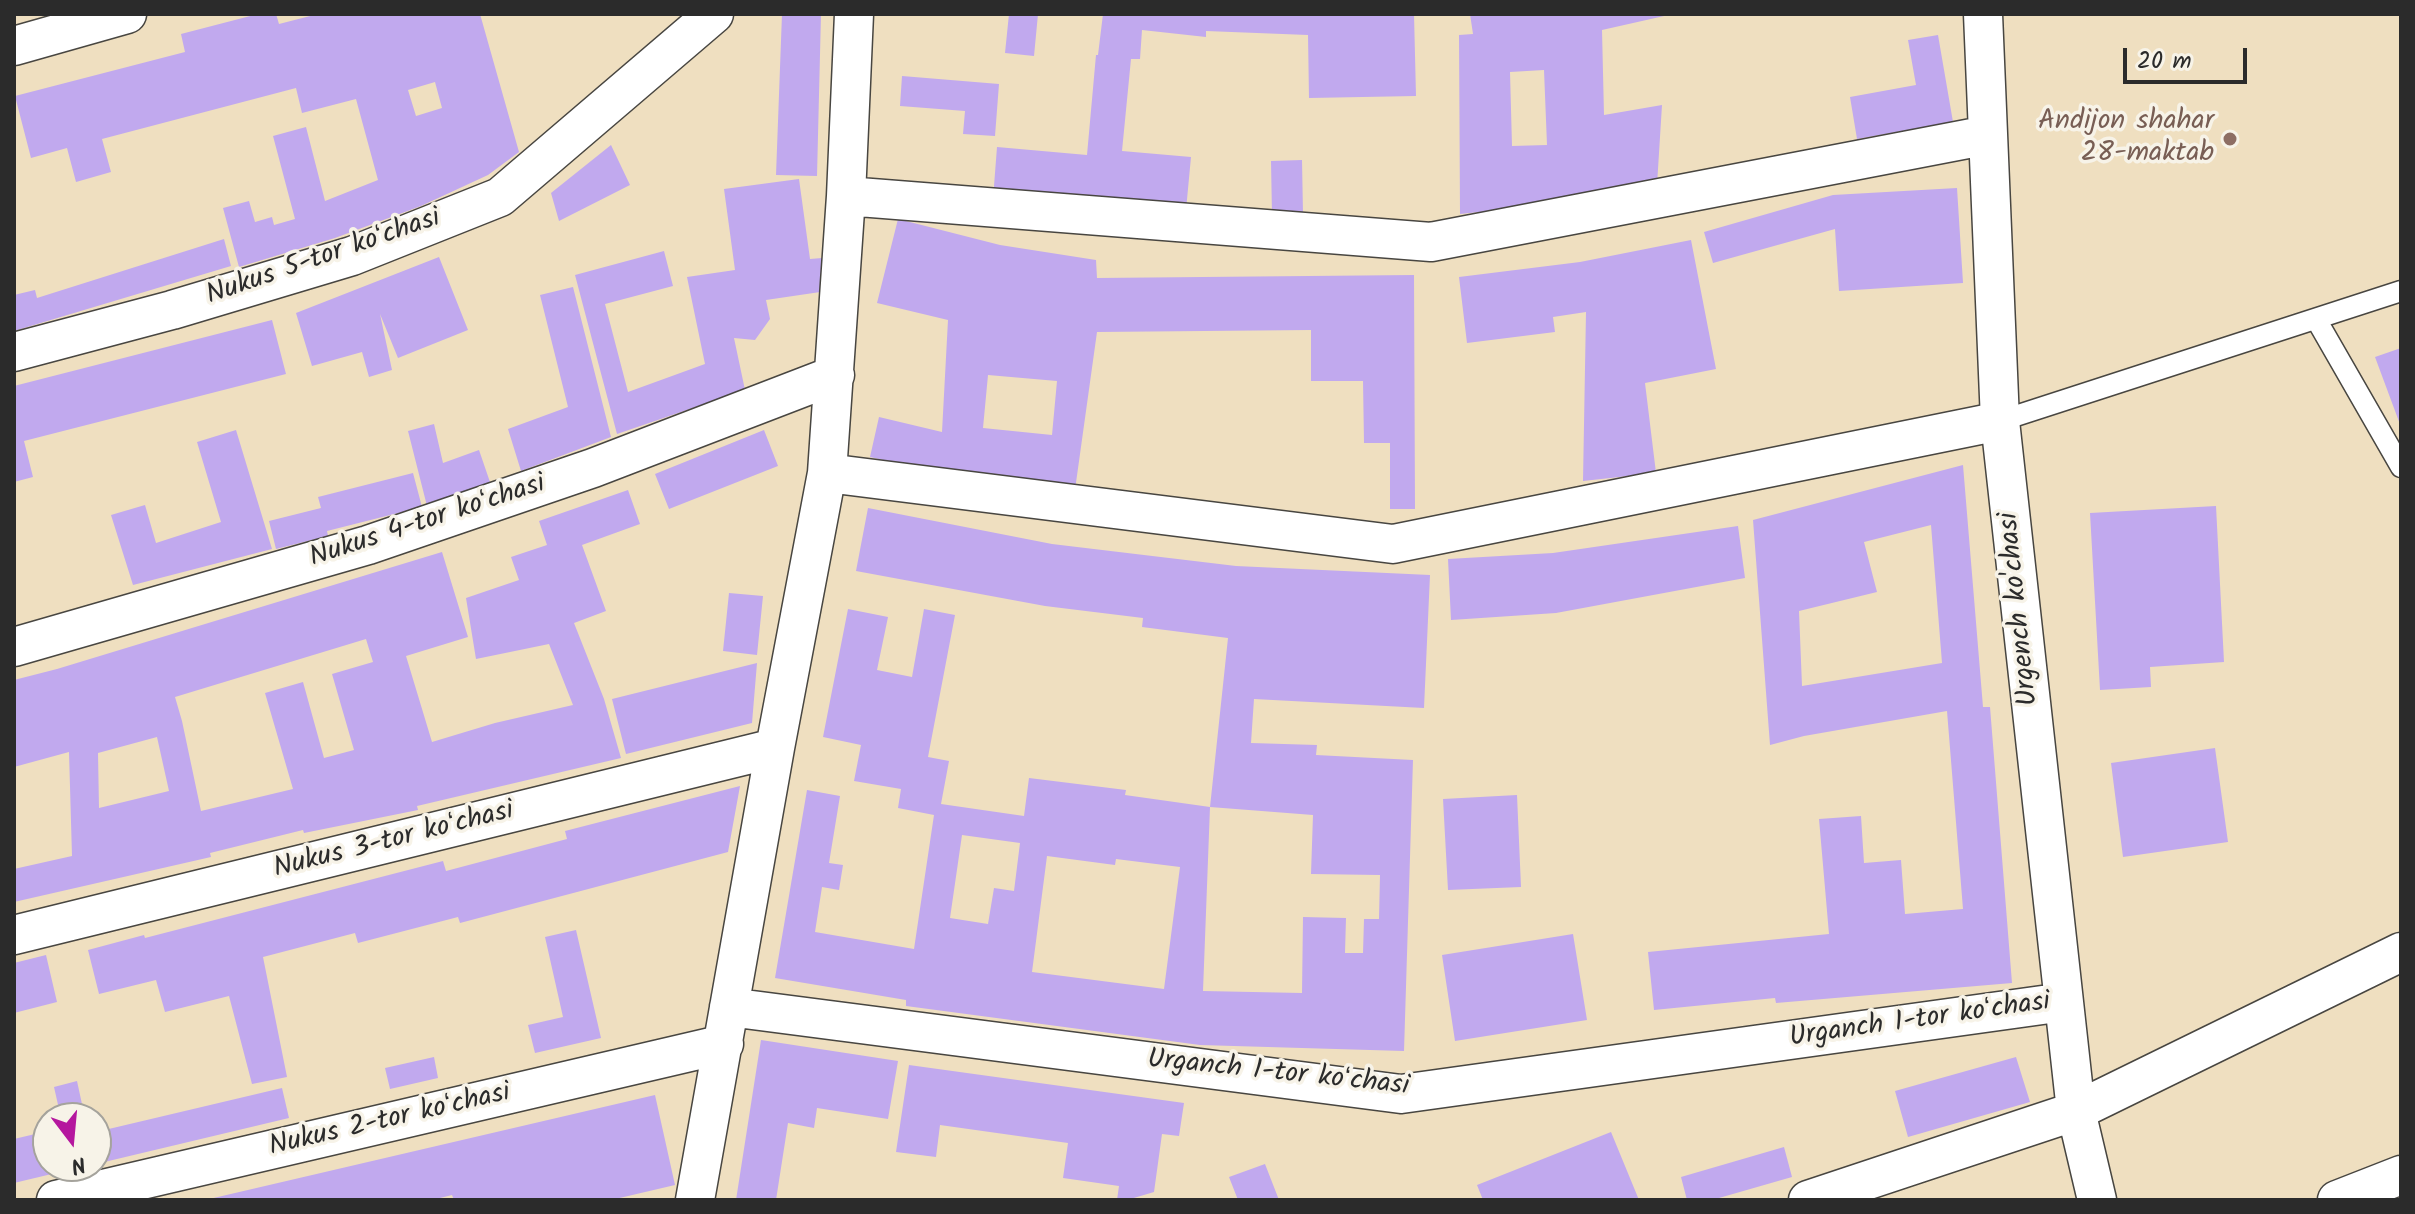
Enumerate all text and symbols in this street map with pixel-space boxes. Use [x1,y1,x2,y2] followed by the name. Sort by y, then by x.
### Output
[2127,32,2251,82] scale bar
[2137,42,2192,81] text: 20 m
[2038,106,2214,172] place label: Andijon shahar 28-maktab
[2221,130,2239,148] marker: Andijon shahar 28-maktab
[203,203,445,315] street label: Nukus 5-tor koʻchasi
[306,469,550,577] street label: Nukus 4-tor koʻchasi
[1994,510,2048,708] street label: Urgench ko'chasi
[270,796,518,888] street label: Nukus 3-tor koʻchasi
[1787,987,2053,1057] street label: Urganch 1-tor koʻchasi
[1145,1045,1411,1105] street label: Urganch 1-tor koʻchasi
[266,1078,514,1166] street label: Nukus 2-tor koʻchasi
[32,1102,112,1182] north arrow
[67,1145,90,1182] text: N

